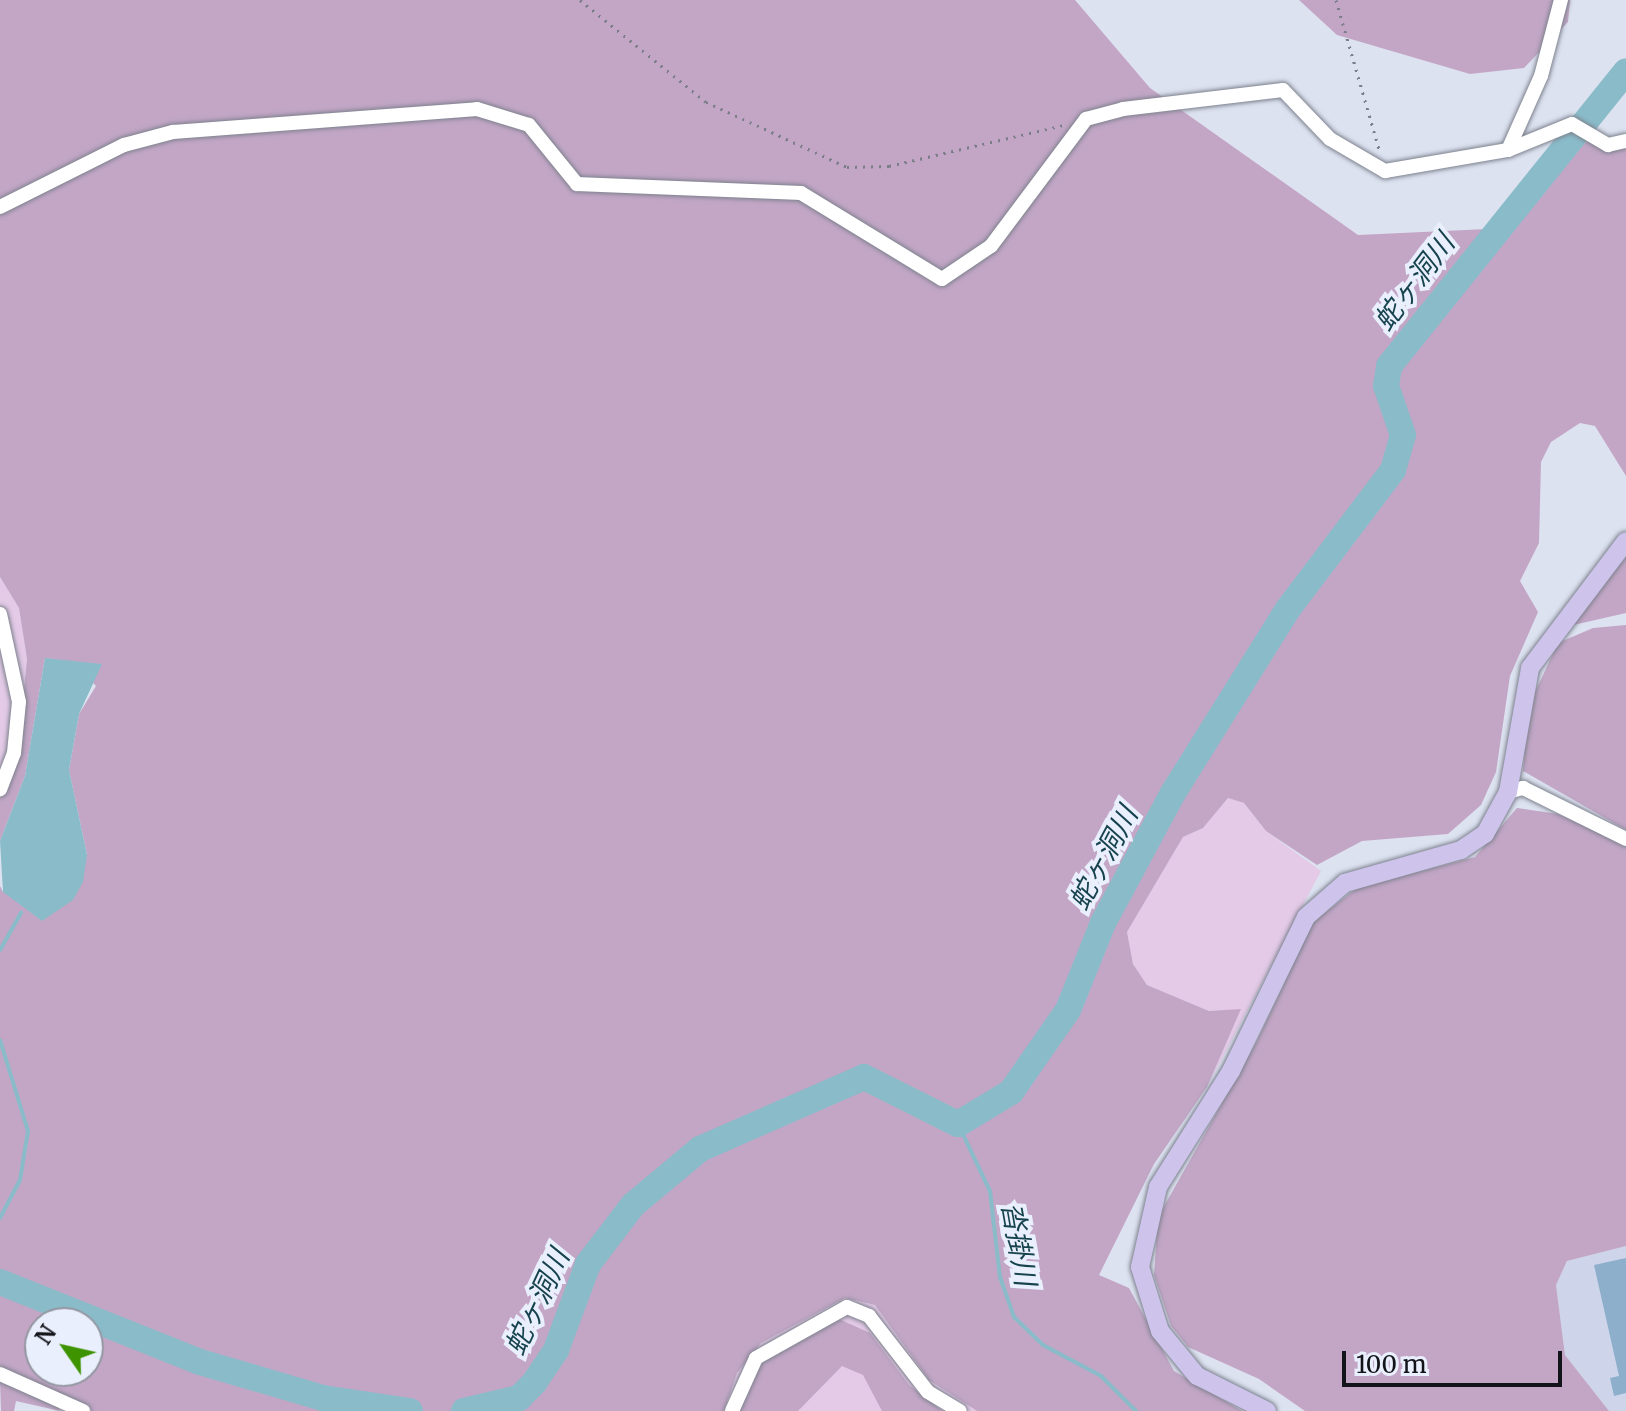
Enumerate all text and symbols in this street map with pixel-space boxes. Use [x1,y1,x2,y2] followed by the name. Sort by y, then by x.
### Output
[1367,227,1461,337] water label: 蛇ヶ洞川
[1062,801,1144,915] water label: 蛇ヶ洞川
[995,1200,1043,1288] water label: 沓掛川
[498,1244,576,1360] water label: 蛇ヶ洞川
[24,1307,104,1387] north arrow
[29,1320,62,1350] text: N
[1346,1335,1566,1385] scale bar
[1356,1349,1426,1380] text: 100 m

